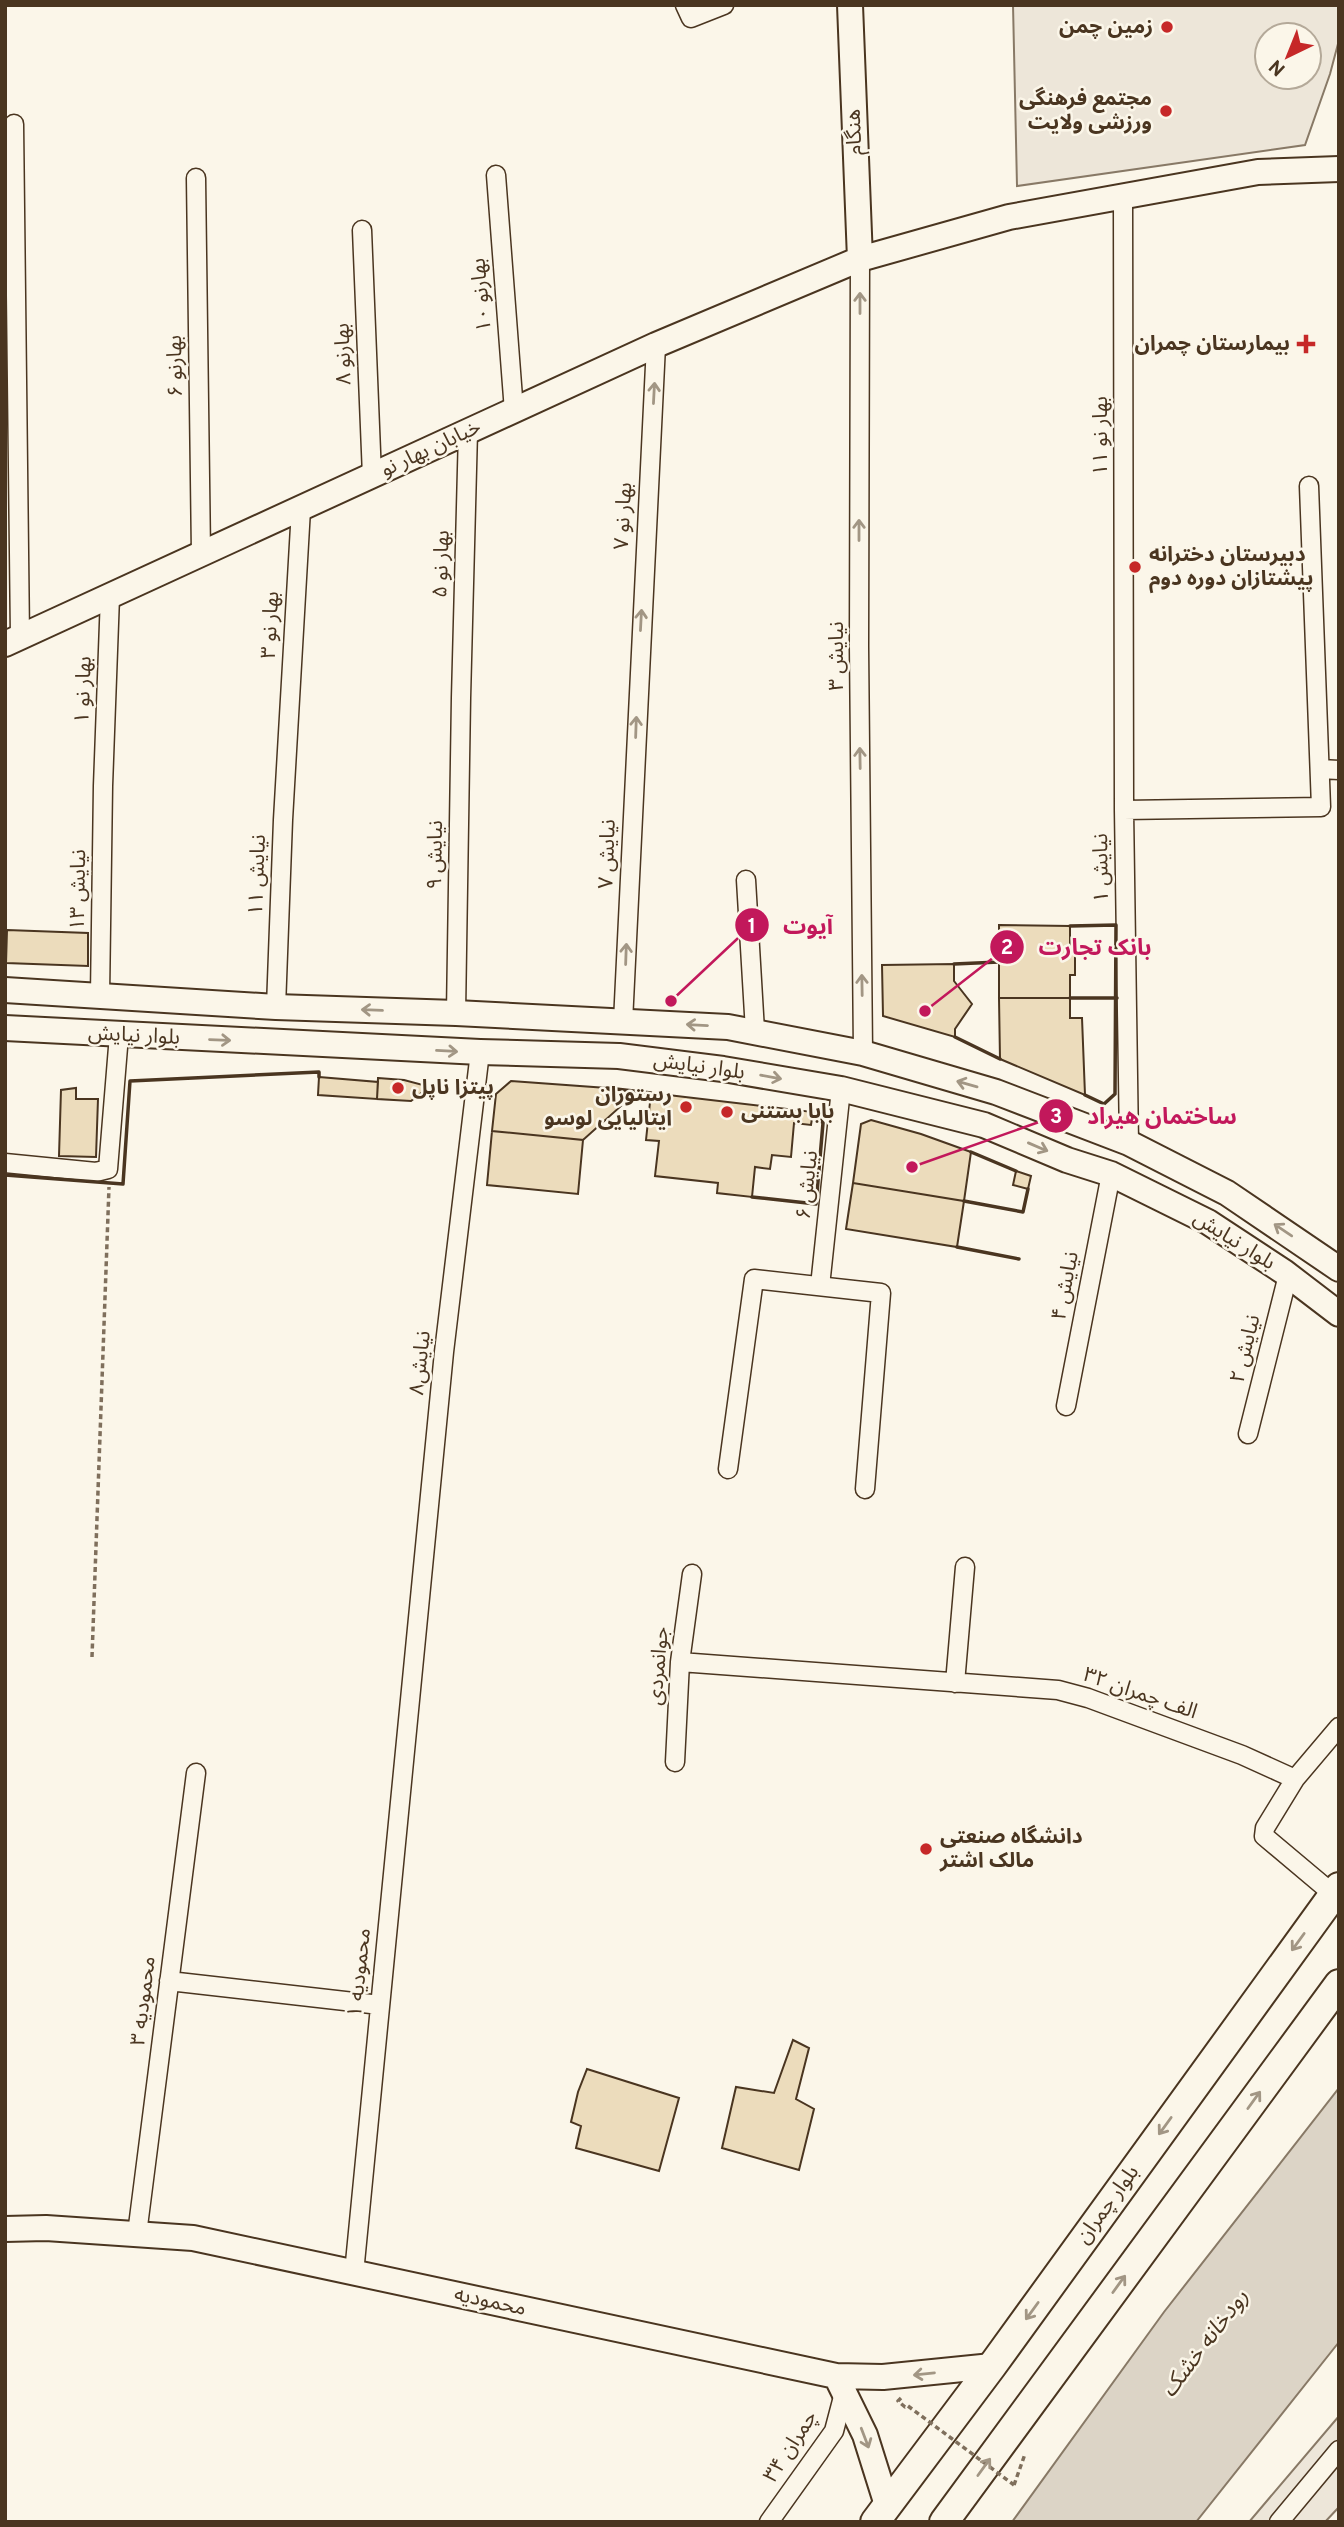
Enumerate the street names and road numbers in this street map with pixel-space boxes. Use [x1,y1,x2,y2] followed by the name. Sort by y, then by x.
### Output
[841,108,870,156] street label: هنگام
[465,257,499,333] street label: ۱۰ بهارنو
[329,323,359,385] street label: ۸ بهارنو
[162,335,190,397] street label: ۶ بهارنو
[1088,396,1115,476] street label: ۱۱ بهار نو
[376,414,486,484] street label: خیابان بهار نو
[609,482,639,550] street label: ۷ بهار نو
[427,530,457,598] street label: ۵ بهار نو
[256,591,286,659] street label: ۳ بهار نو
[824,621,851,691] street label: نیایش ۳
[69,656,99,724] street label: ۱ بهار نو
[593,819,623,889] street label: نیایش ۷
[422,820,450,890] street label: نیایش ۹
[1088,833,1116,903] street label: نیایش ۱
[243,834,273,916] street label: نیایش ۱۱
[65,849,93,931] street label: نیایش ۱۳
[87,1020,181,1052] street label: بلوار نیایش
[652,1047,746,1087] street label: بلوار نیایش
[791,1149,825,1221] street label: نیایش ۶
[1188,1205,1280,1277] street label: بلوار نیایش
[1046,1249,1086,1323] street label: نیایش ۴
[1224,1312,1268,1386] street label: نیایش ۲
[404,1329,438,1397] street label: نیایش۸
[642,1626,676,1706] street label: جوانمردی
[1079,1662,1201,1726] street label: ۳۲ الف چمران
[342,1927,378,2019] street label: ۱ محمودیه
[125,1955,163,2047] street label: ۳ محمودیه
[1070,2160,1146,2250] street label: بلوار چمران
[452,2281,528,2323] street label: محمودیه
[758,2406,824,2488] street label: ۳۴ چمران

